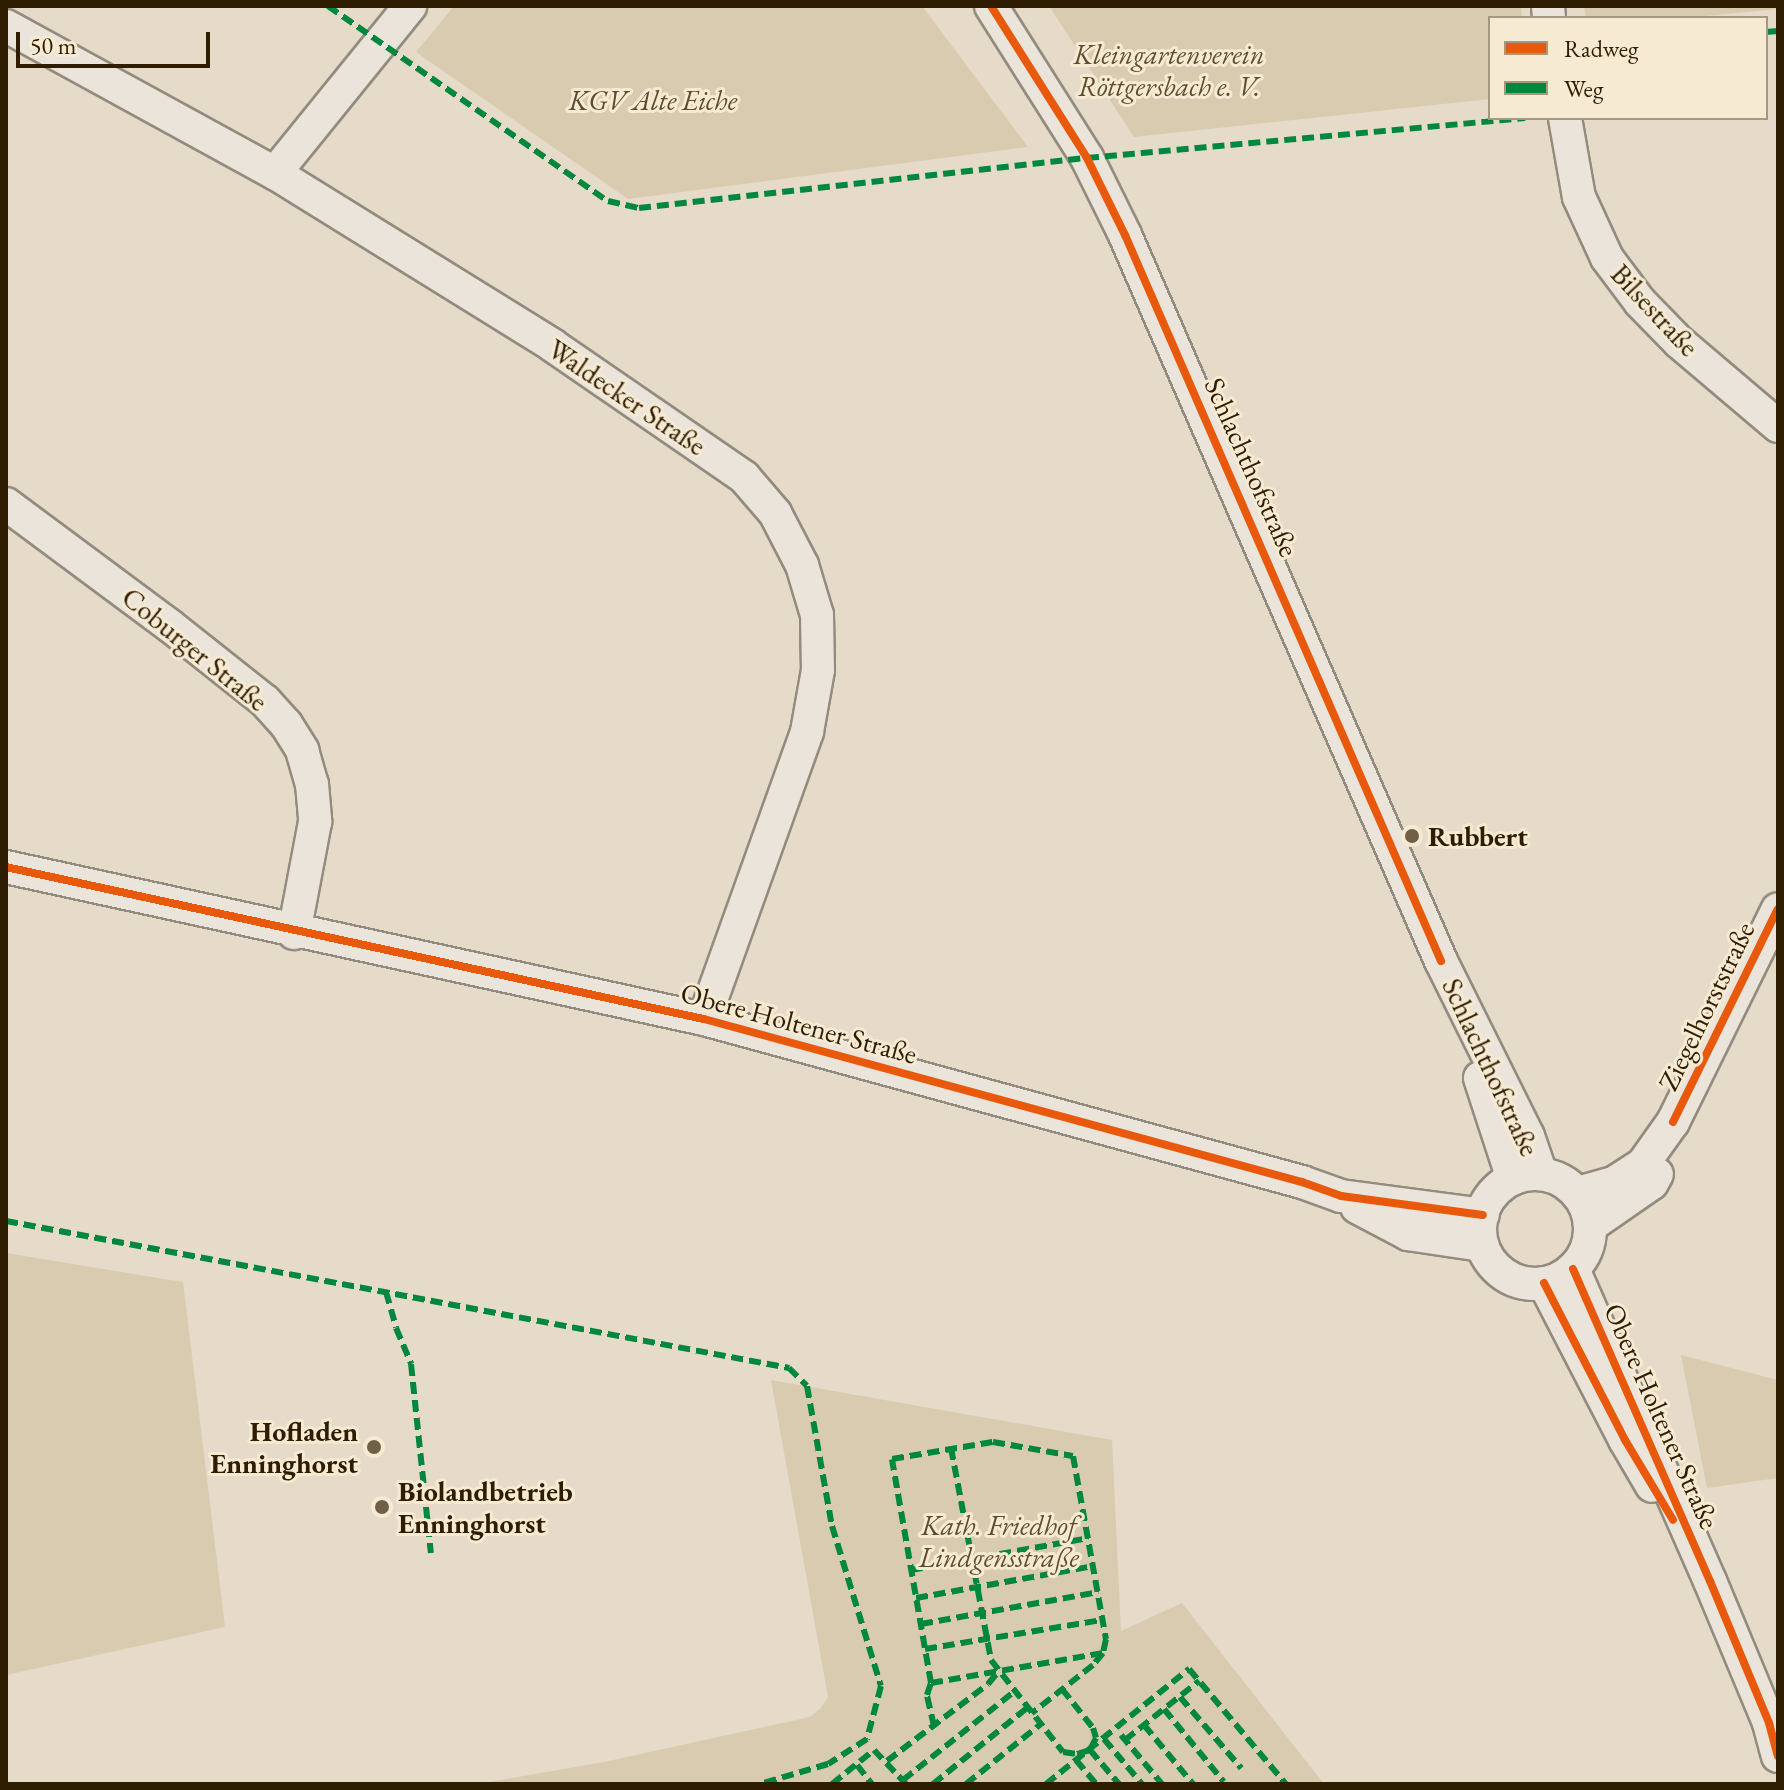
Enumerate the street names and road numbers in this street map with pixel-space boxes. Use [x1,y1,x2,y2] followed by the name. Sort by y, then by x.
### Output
[1604,257,1706,363] street label: Bilsestraße
[542,332,712,462] street label: Waldecker Straße
[1198,373,1306,561] street label: Schlachthofstraße
[115,580,275,718] street label: Coburger Straße
[1651,916,1761,1096] street label: Ziegelhorststraße
[1435,973,1547,1161] street label: Schlachthofstraße
[677,975,921,1071] street label: Obere Holtener Straße
[1597,1298,1727,1534] street label: Obere Holtener Straße

